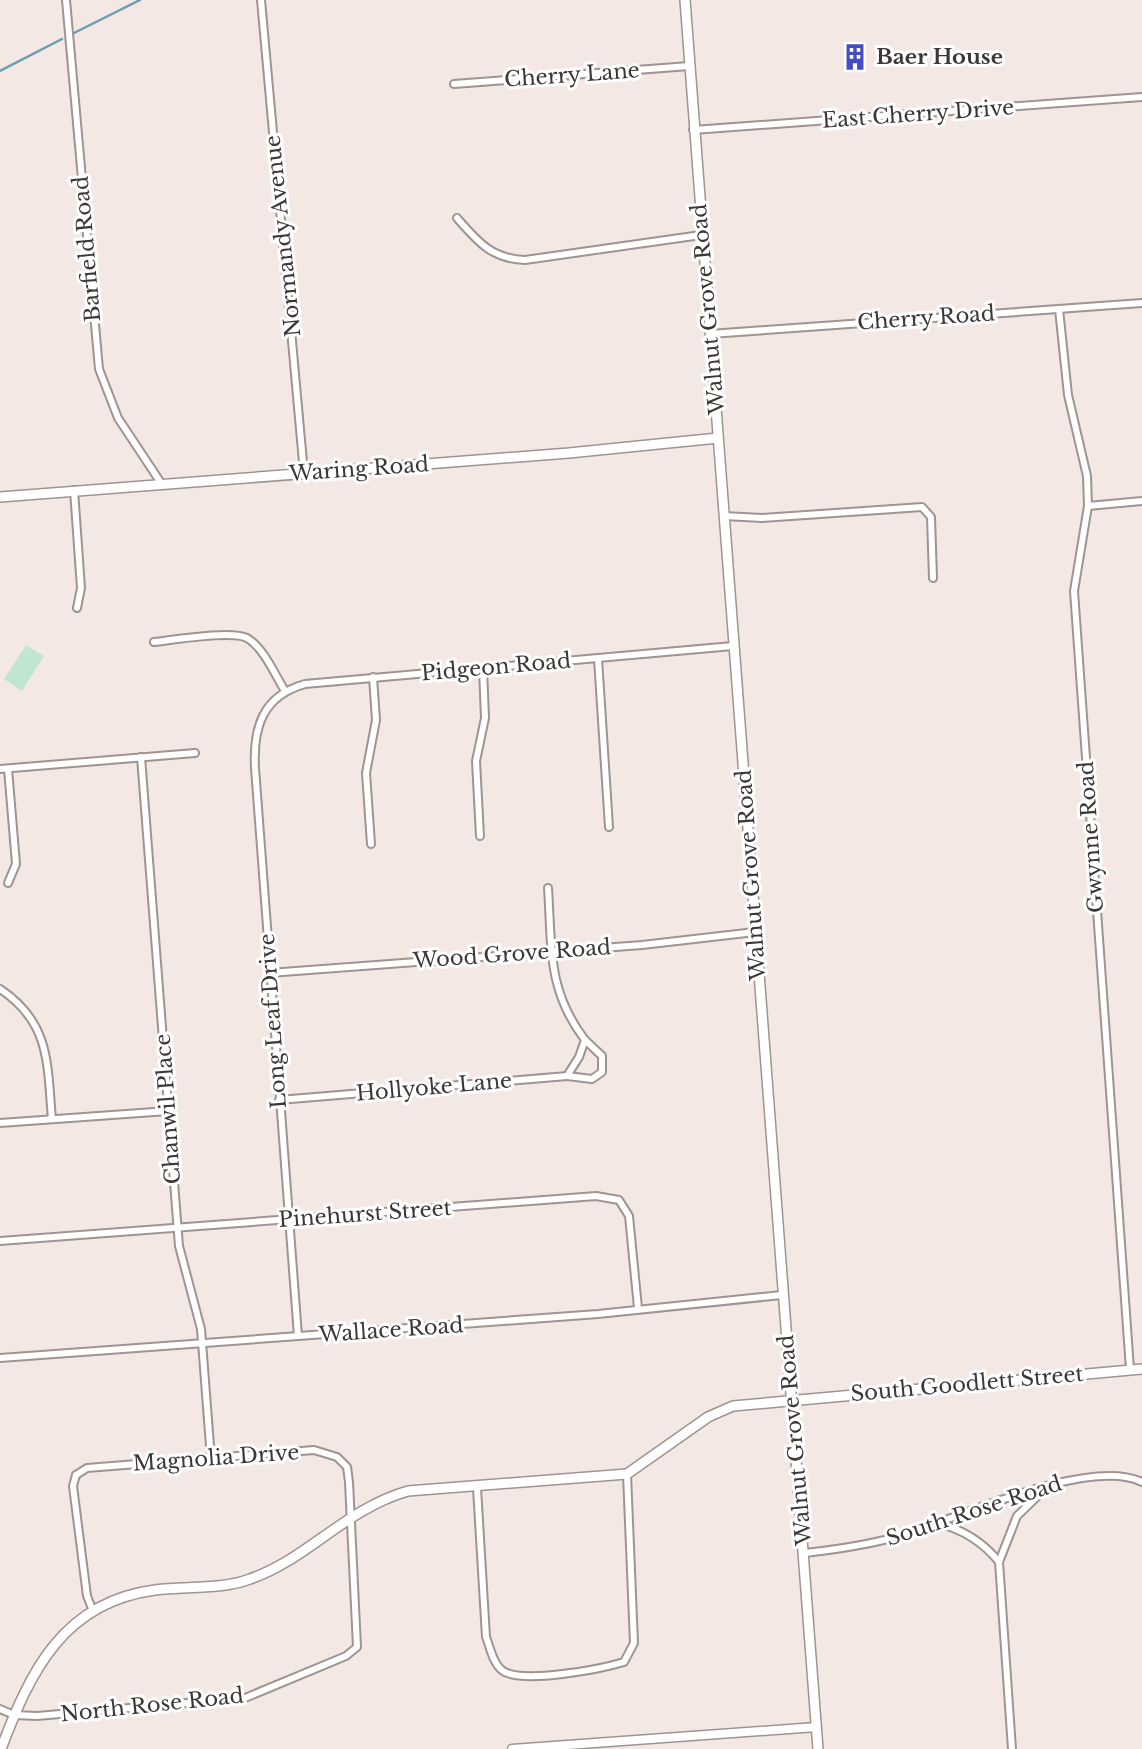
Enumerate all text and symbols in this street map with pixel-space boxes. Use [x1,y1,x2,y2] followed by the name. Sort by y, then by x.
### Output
[840,42,870,72] building icon: Baer House
[876,44,1003,70] place label: Baer House
[503,57,641,93] street label: Cherry Lane
[821,94,1015,134] street label: East Cherry Drive
[259,134,307,338] street label: Normandy Avenue
[68,175,106,323] street label: Barfield Road
[686,203,730,416] street label: Walnut Grove Road
[856,300,996,336] street label: Cherry Road
[287,451,430,487] street label: Waring Road
[420,647,572,687] street label: Pidgeon Road
[1073,760,1109,914] street label: Gwynne Road
[731,769,771,982] street label: Walnut Grove Road
[254,933,292,1109] street label: Long Leaf Drive
[411,934,612,974] street label: Wood Grove Road
[150,1033,186,1185] street label: Chanwil Place
[355,1067,513,1107] street label: Hollyoke Lane
[278,1195,452,1233] street label: Pinehurst Street
[317,1312,464,1348] street label: Wallace Road
[773,1334,817,1547] street label: Walnut Grove Road
[850,1361,1085,1407] street label: South Goodlett Street
[132,1439,300,1477] street label: Magnolia Drive
[883,1470,1065,1552] street label: South Rose Road
[59,1682,245,1728] street label: North Rose Road

